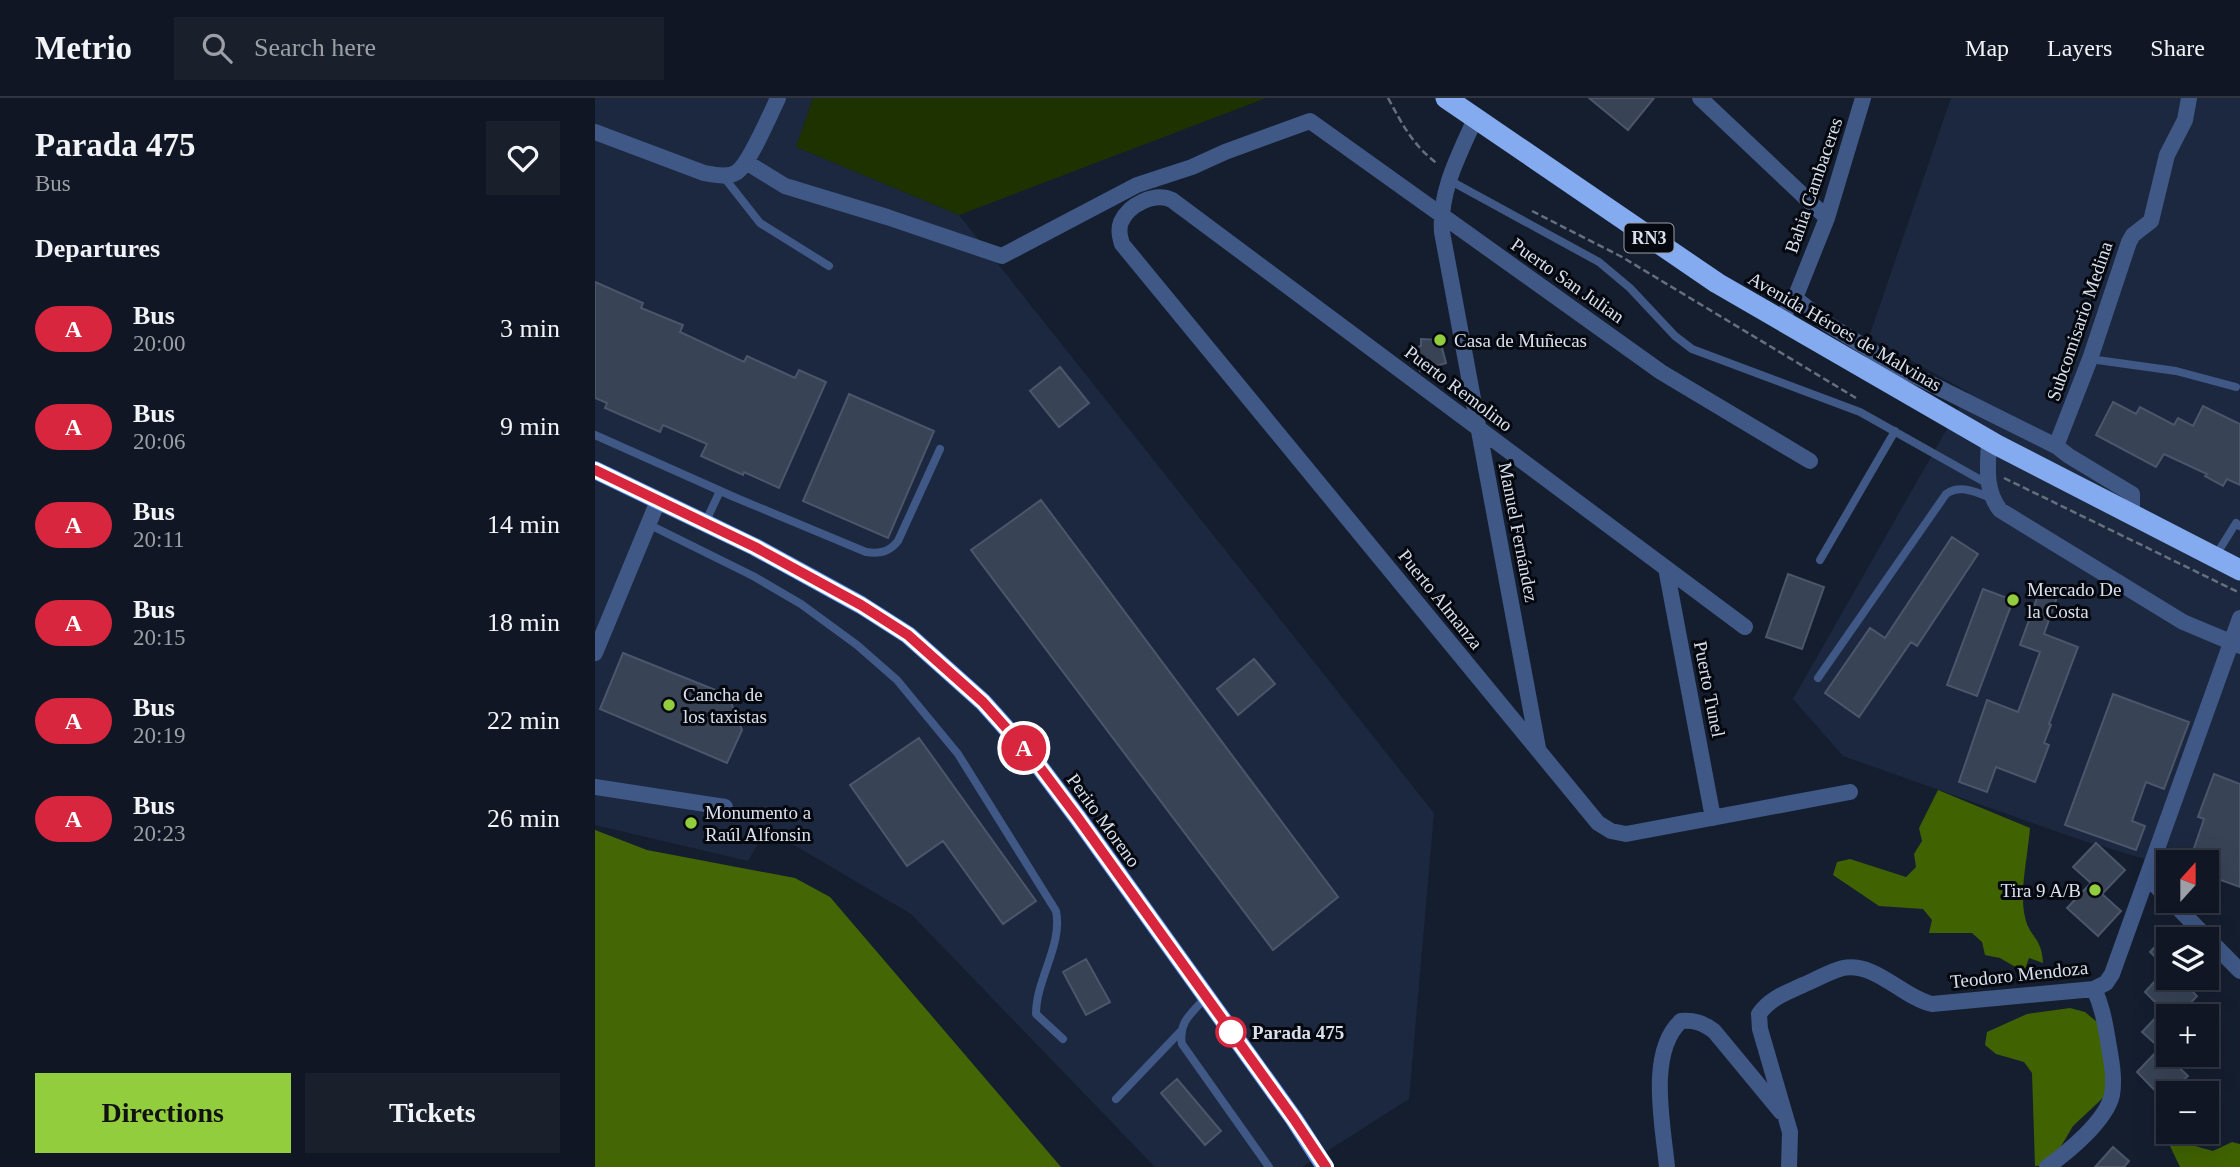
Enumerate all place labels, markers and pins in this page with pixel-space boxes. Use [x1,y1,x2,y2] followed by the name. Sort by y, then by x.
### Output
[1454,330,1587,351] place label: Casa de Muñecas
[1432,332,1448,348] marker: Casa de Muñecas
[2027,579,2121,622] place label: Mercado De la Costa
[2005,592,2021,608] marker: Mercado De la Costa
[683,684,767,727] place label: Cancha de los taxistas
[661,697,677,713] marker: Cancha de los taxistas
[705,802,812,845] place label: Monumento a Raúl Alfonsin
[683,815,699,831] marker: Monumento a Raúl Alfonsin
[2000,880,2081,901] place label: Tira 9 A/B
[2087,882,2103,898] marker: Tira 9 A/B
[1216,1017,1246,1047] marker: Parada 475
[1252,1022,1344,1043] place label: Parada 475

